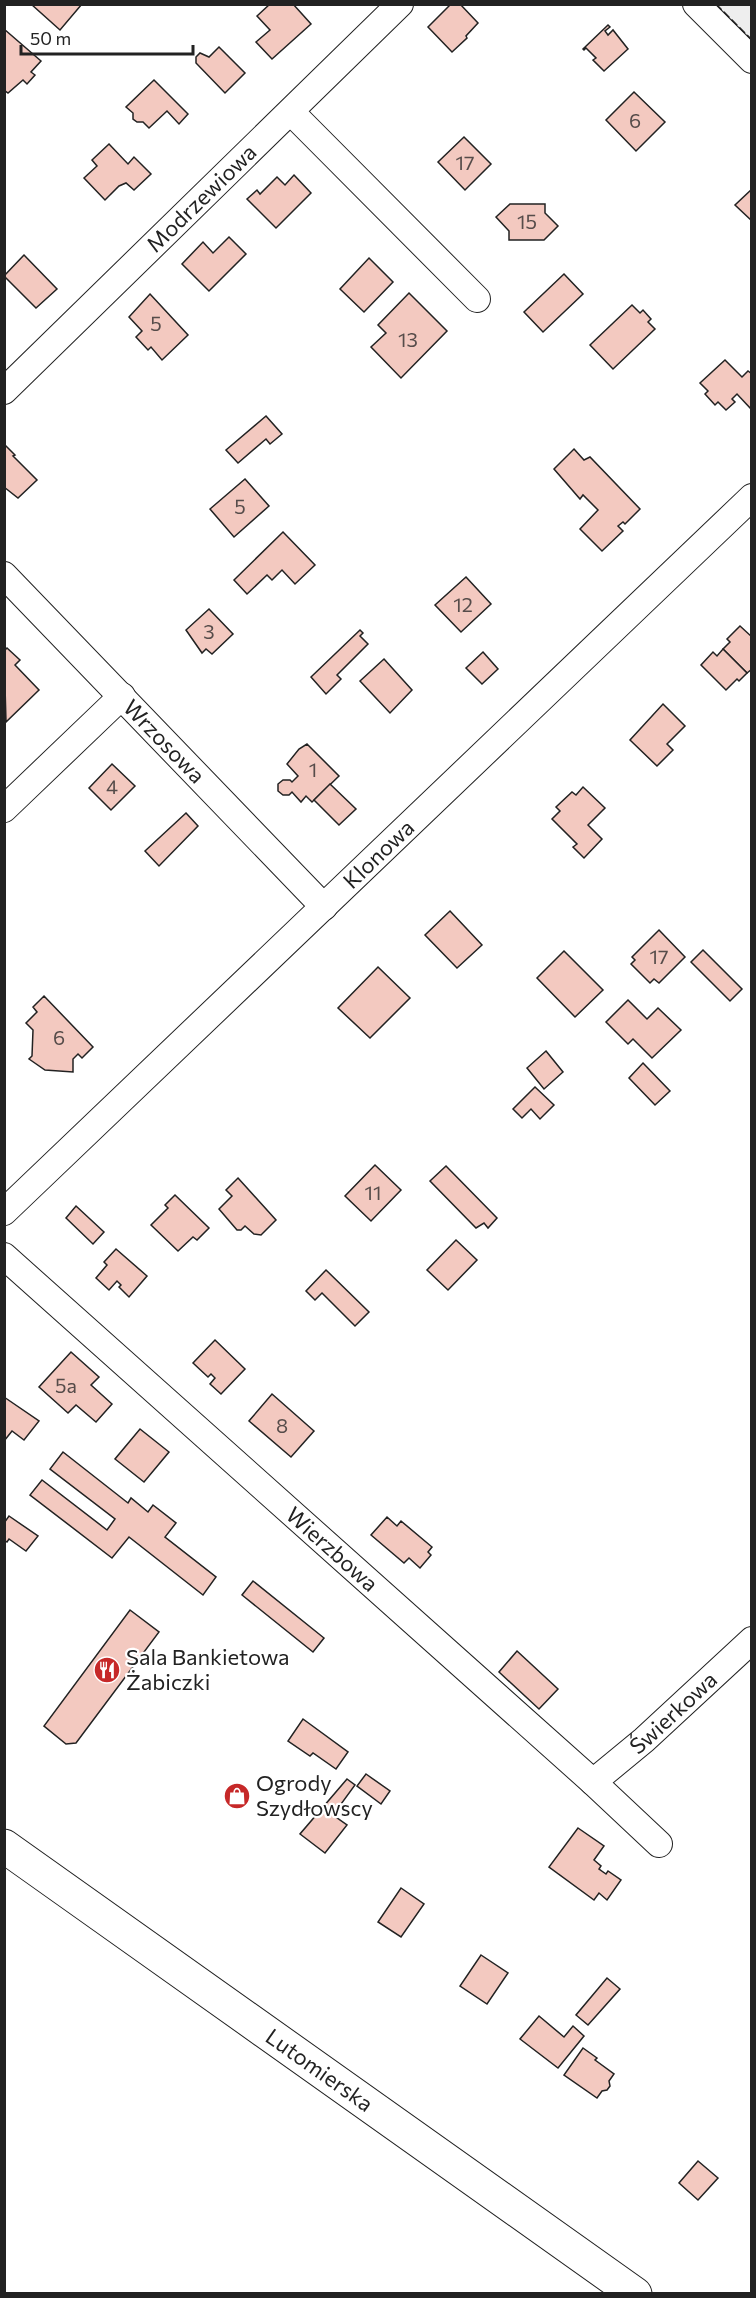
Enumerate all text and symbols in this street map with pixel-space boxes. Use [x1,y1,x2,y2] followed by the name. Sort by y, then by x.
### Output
[21,18,194,56] scale bar
[30,27,71,49] text: 50 m
[629,108,641,132] house number: 6
[141,138,262,257] street label: Modrzewiowa
[455,150,475,174] house number: 17
[517,209,537,233] house number: 15
[150,311,162,335] house number: 5
[398,327,418,351] house number: 13
[234,494,246,518] house number: 5
[453,592,473,616] house number: 12
[203,619,215,643] house number: 3
[118,694,211,788] street label: Wrzosowa
[309,757,317,781] house number: 1
[106,774,118,798] house number: 4
[337,814,419,894] street label: Klonowa
[649,944,669,968] house number: 17
[53,1025,65,1049] house number: 6
[364,1180,382,1204] house number: 11
[55,1373,77,1397] house number: 5a
[276,1413,288,1437] house number: 8
[281,1501,384,1597] street label: Wierzbowa
[126,1643,290,1695] place label: Sala Bankietowa Żabiczki
[92,1655,122,1685] restaurant icon: Sala Bankietowa Żabiczki
[624,1665,722,1759] street label: Świerkowa
[256,1769,373,1821] place label: Ogrody Szydłowscy
[222,1781,252,1811] shop icon: Ogrody Szydłowscy
[261,2022,379,2117] street label: Lutomierska

